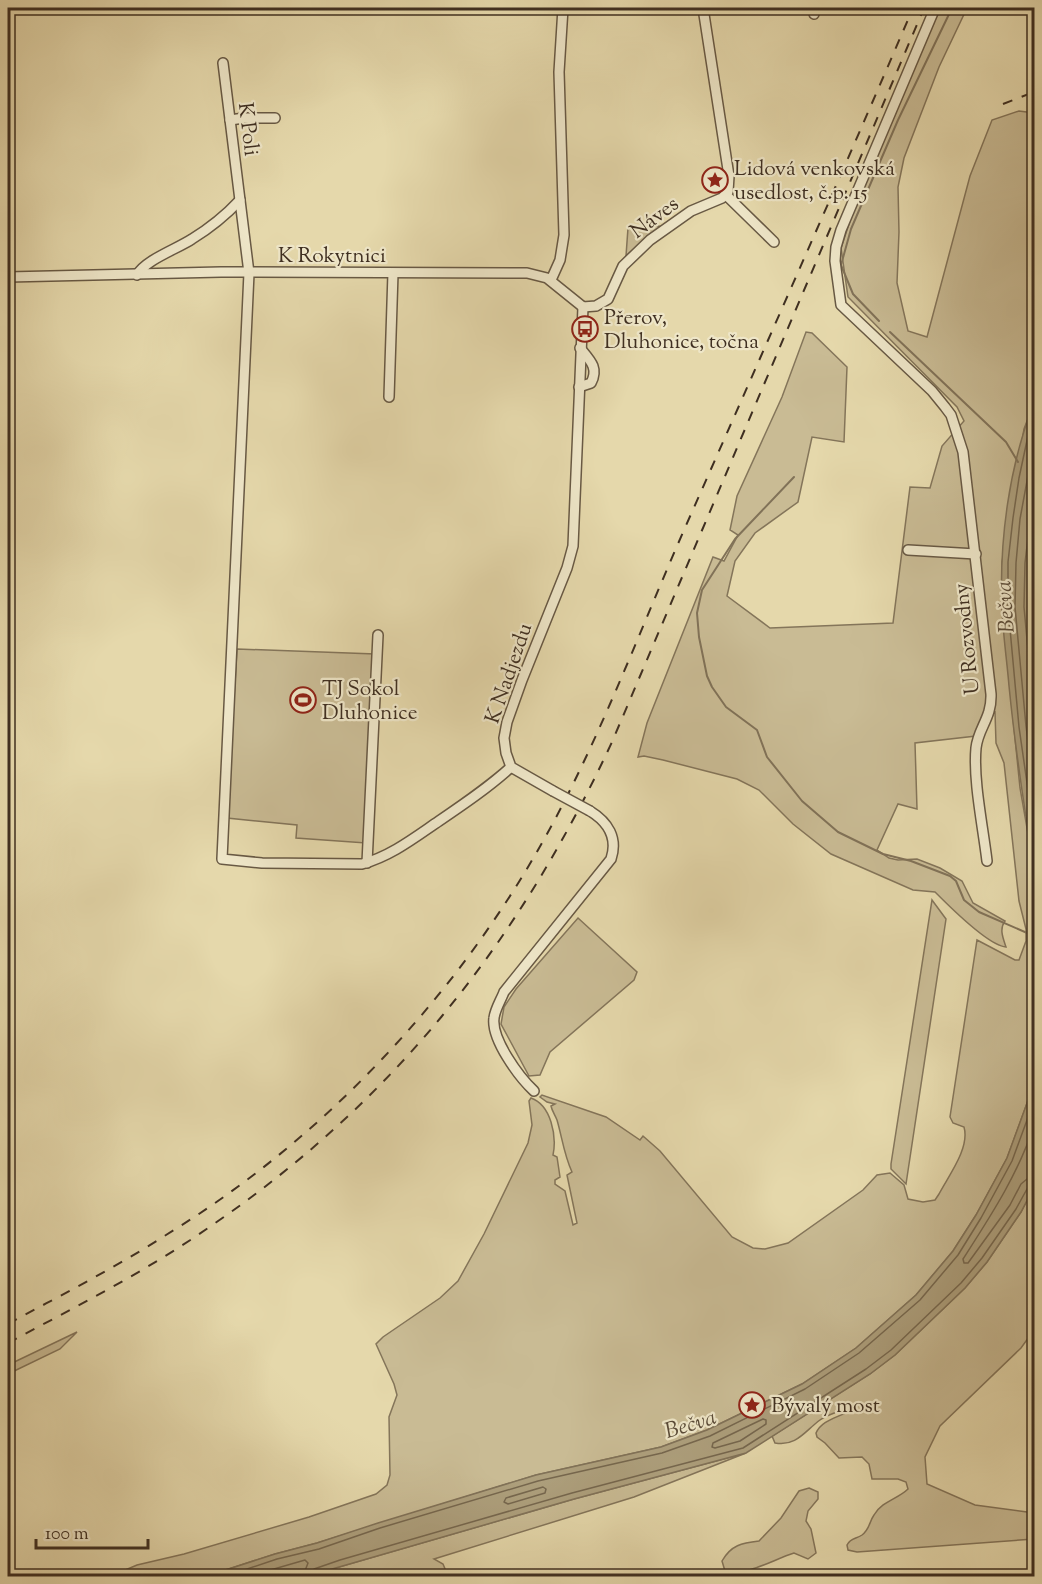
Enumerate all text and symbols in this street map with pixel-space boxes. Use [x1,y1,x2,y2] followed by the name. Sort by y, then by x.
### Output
[229,101,265,158] street label: K Poli
[734,155,895,209] place label: Lidová venkovská usedlost, č.p. 15
[700,165,730,195] place icon: Lidová venkovská usedlost, č.p. 15
[624,190,686,247] street label: Náves
[278,242,386,272] street label: K Rokytnici
[604,304,759,358] place label: Přerov, Dluhonice, točna
[570,314,600,344] bus stop icon: Přerov, Dluhonice, točna
[989,580,1025,634] water label: Bečva
[947,581,989,696] street label: U Rozvodny
[479,619,541,728] street label: K Nadjezdu
[322,675,418,729] place label: TJ Sokol Dluhonice
[288,685,318,715] sports icon: TJ Sokol Dluhonice
[737,1390,767,1420] place icon: Bývalý most
[771,1392,880,1422] place label: Bývalý most
[661,1403,721,1449] water label: Bečva
[36,1512,148,1550] scale bar
[45,1522,89,1548] text: 100 m

